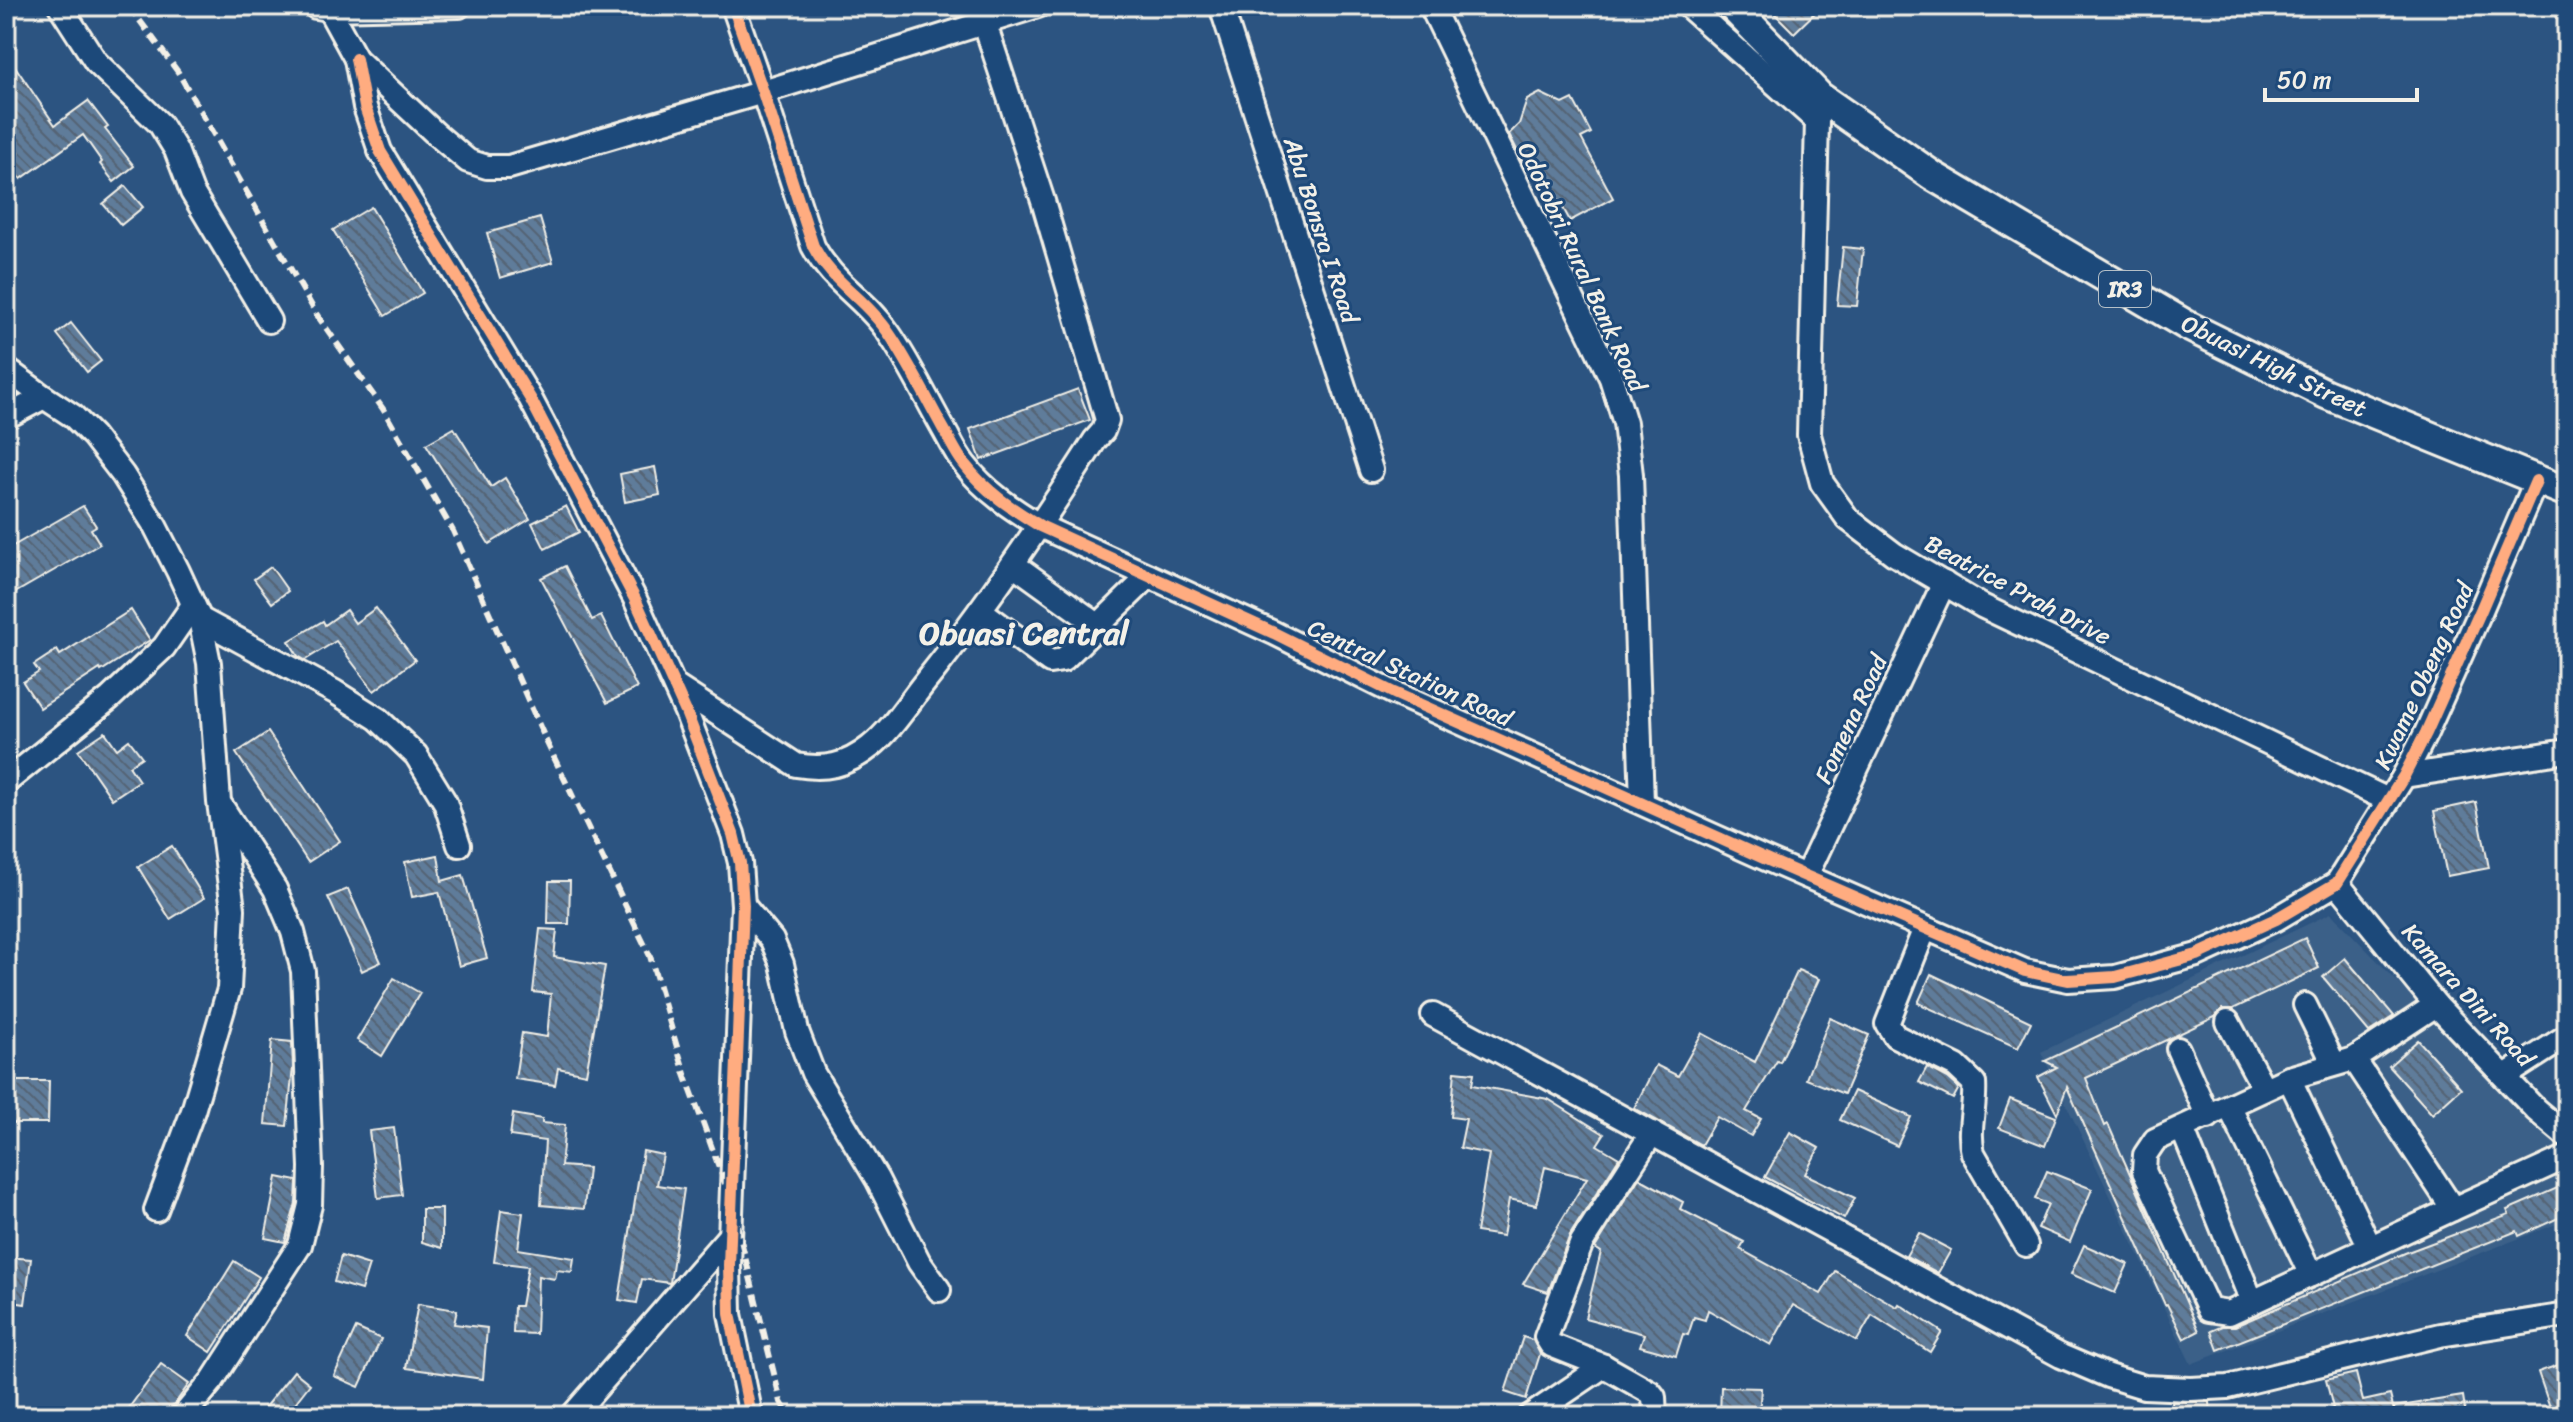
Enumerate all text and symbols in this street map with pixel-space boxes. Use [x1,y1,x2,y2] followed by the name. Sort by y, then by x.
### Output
[2265,52,2417,102] scale bar
[2277,59,2332,101] text: 50 m
[1271,131,1372,331] street label: Abu Bonsra I Road
[1506,135,1659,400] street label: Odotobri Rural Bank Road
[2099,271,2151,307] road number: IR3
[2174,303,2374,429] street label: Obuasi High Street
[1917,523,2119,657] street label: Beatrice Prah Drive
[2362,574,2486,777] street label: Kwame Obeng Road
[919,605,1131,662] district label: Obuasi Central
[1300,607,1521,740] street label: Central Station Road
[1803,646,1900,791] street label: Fomena Road
[2391,913,2546,1079] street label: Kamara Dini Road

